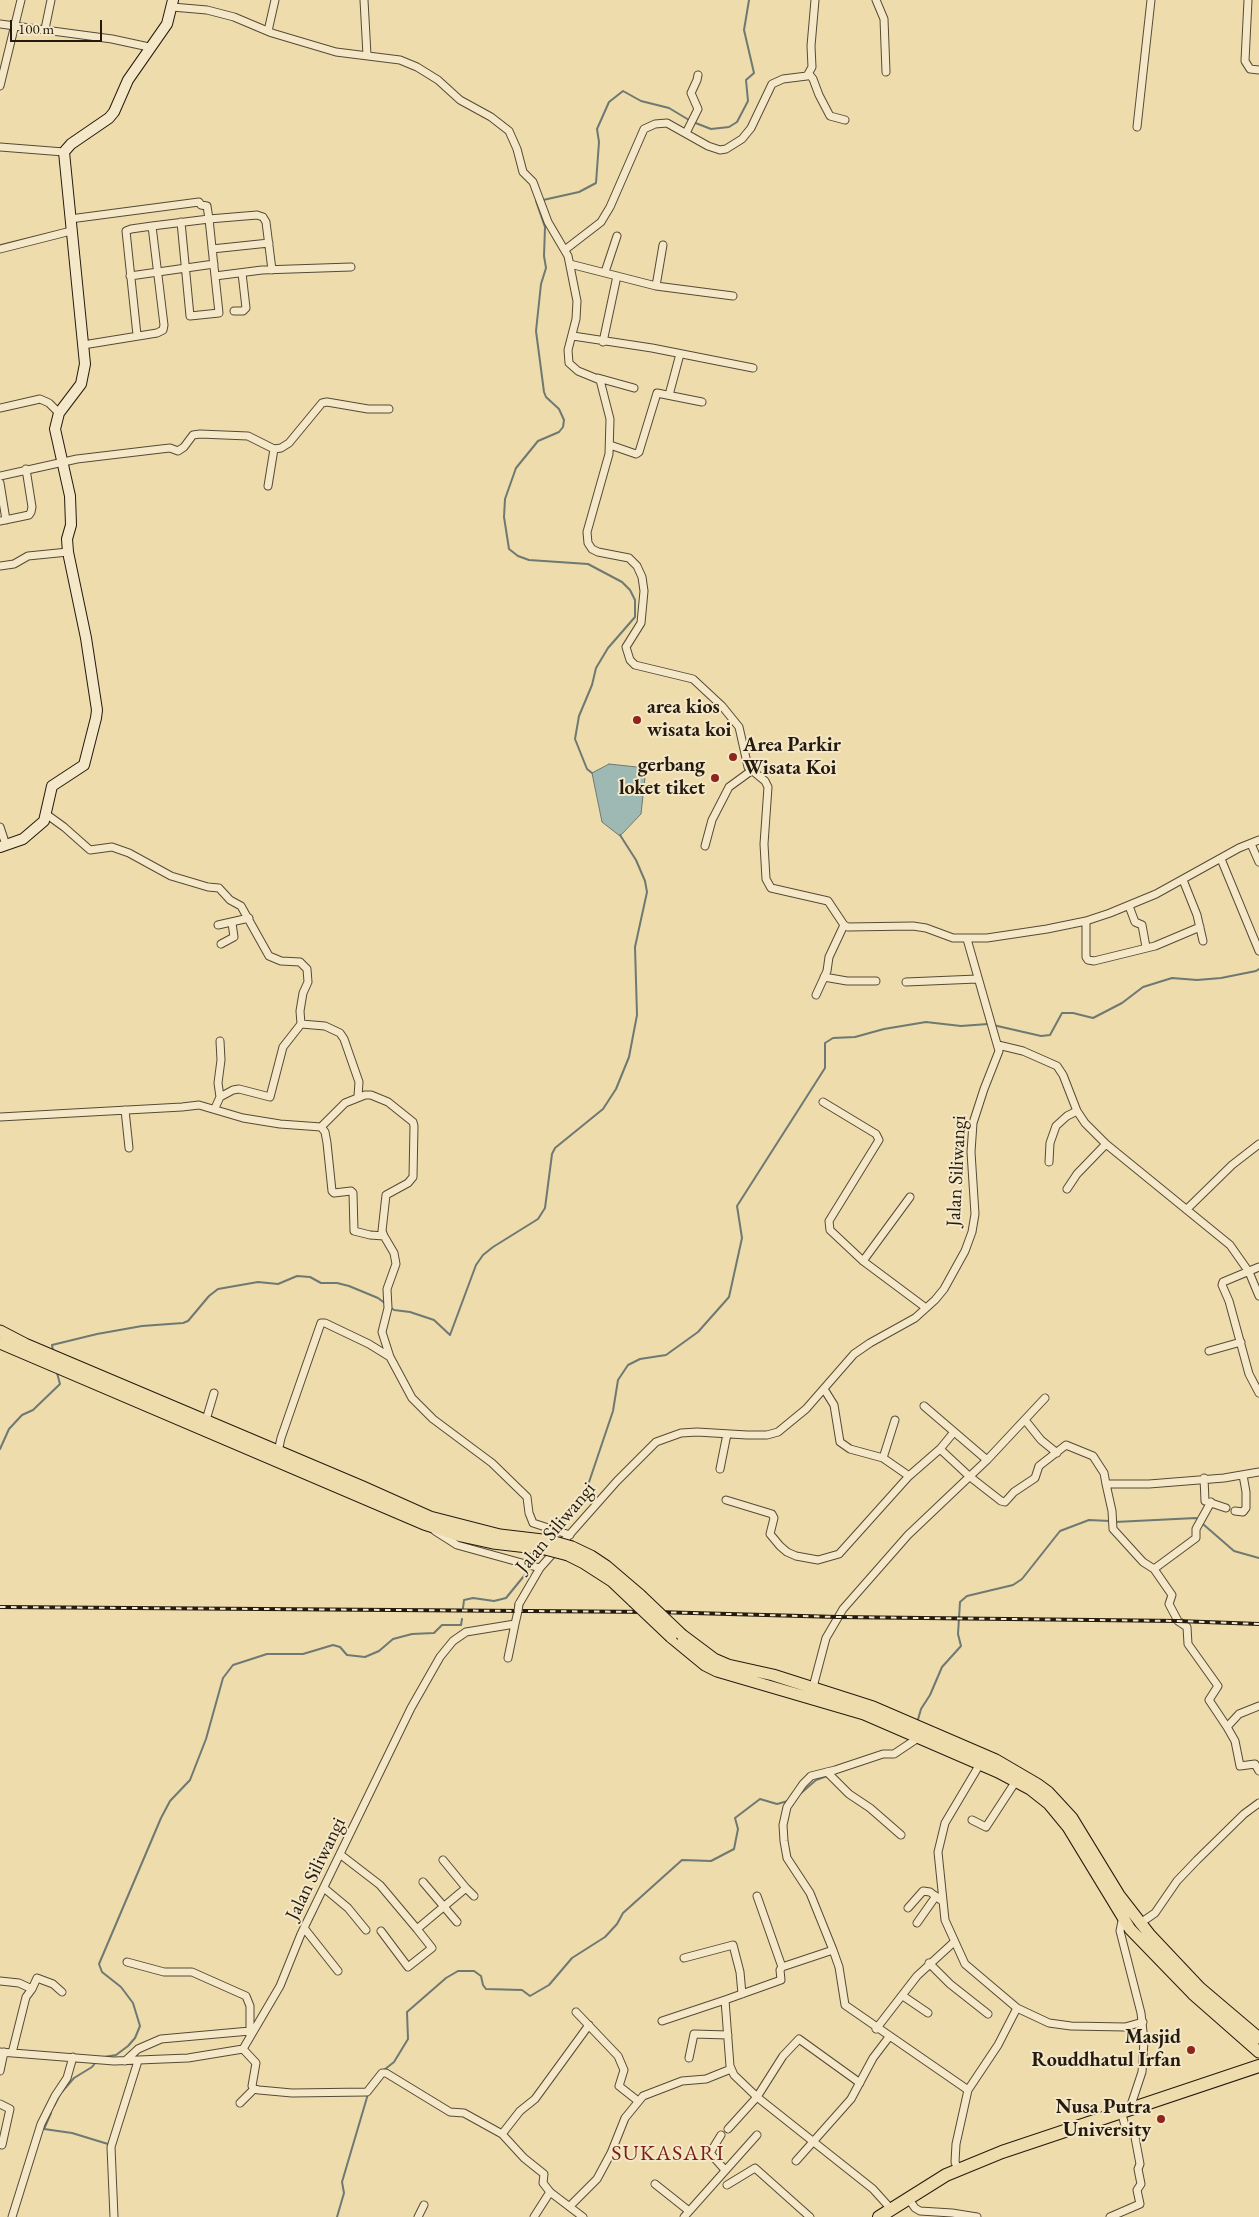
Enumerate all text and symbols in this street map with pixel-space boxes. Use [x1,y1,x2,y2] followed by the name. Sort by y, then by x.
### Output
[12,10,105,42] scale bar
[18,19,54,38] text: 100 m
[647,696,731,743] place label: area kios wisata koi
[631,714,643,726] marker: area kios wisata koi
[743,734,841,781] place label: Area Parkir Wisata Koi
[727,751,739,763] marker: Area Parkir Wisata Koi
[619,754,705,801] place label: gerbang loket tiket
[709,772,721,784] marker: gerbang loket tiket
[942,1115,972,1227] street label: Jalan Siliwangi
[511,1478,601,1578] street label: Jalan Siliwangi
[281,1814,351,1924] street label: Jalan Siliwangi
[1032,2026,1181,2073] place label: Masjid Rouddhatul Irfan
[1185,2044,1197,2056] marker: Masjid Rouddhatul Irfan
[1055,2096,1151,2143] place label: Nusa Putra University
[1155,2113,1167,2125] marker: Nusa Putra University
[610,2141,726,2167] district label: SUKASARI

